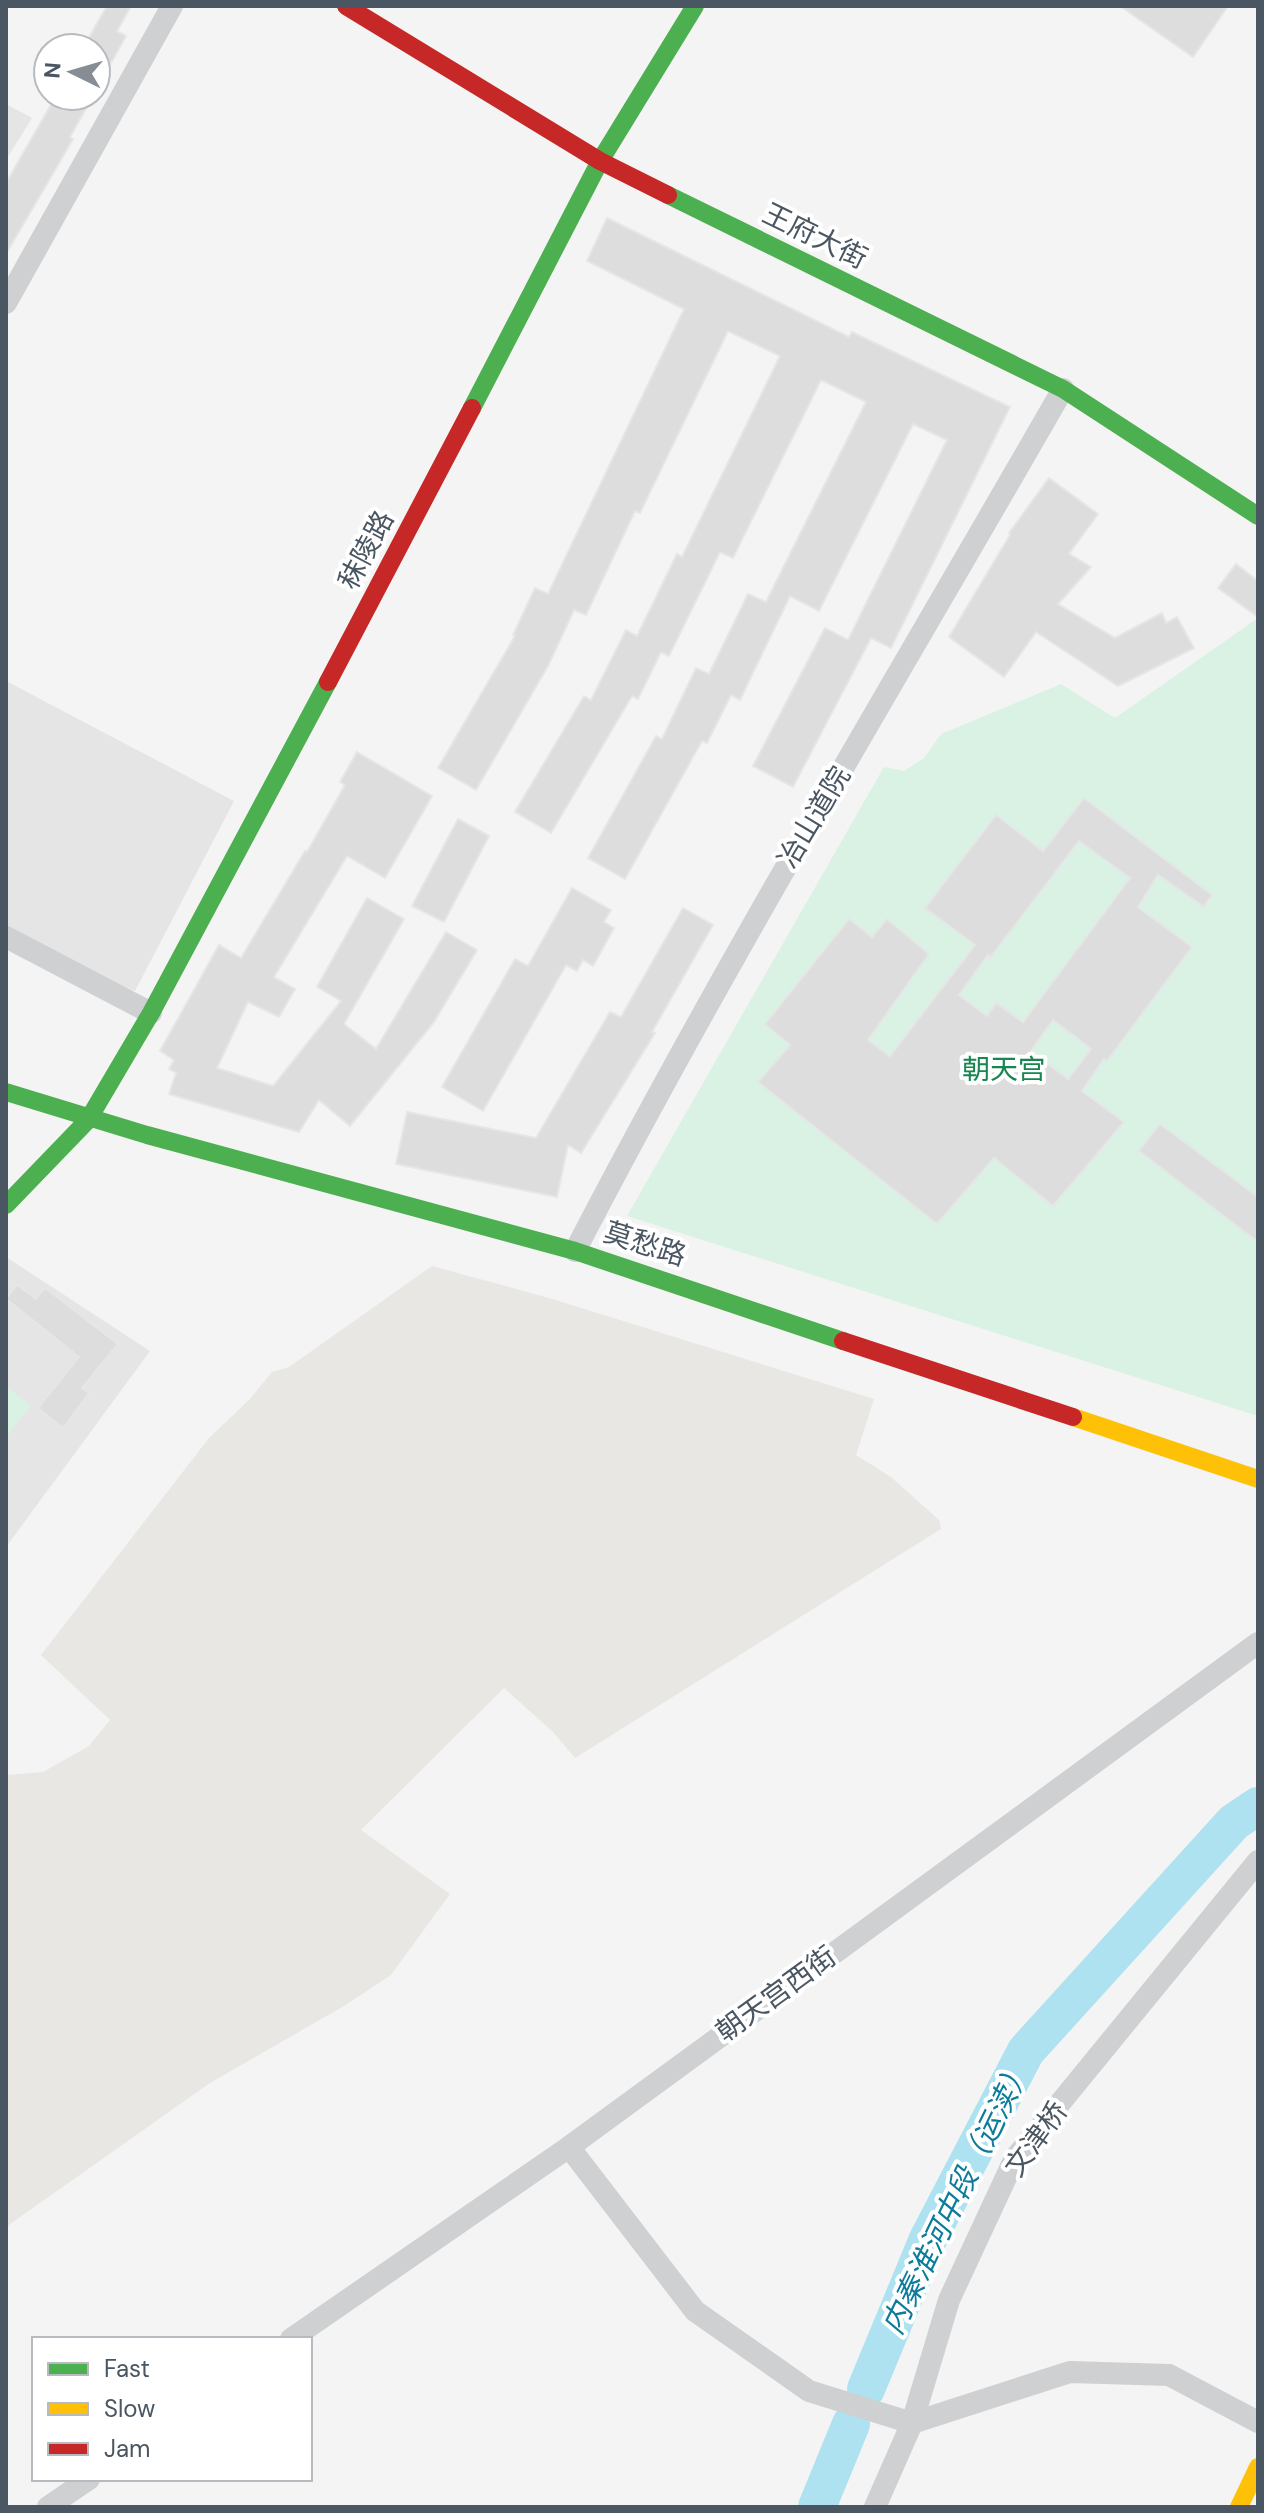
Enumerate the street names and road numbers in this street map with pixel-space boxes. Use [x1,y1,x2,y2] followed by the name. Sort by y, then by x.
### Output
[757,195,873,277] street label: 王府大街
[330,504,402,596] street label: 秣陵路
[769,759,859,875] street label: 冶山道院
[599,1213,691,1275] street label: 莫愁路
[708,1938,844,2050] street label: 朝天宫西街
[996,2094,1076,2184] street label: 文津桥

